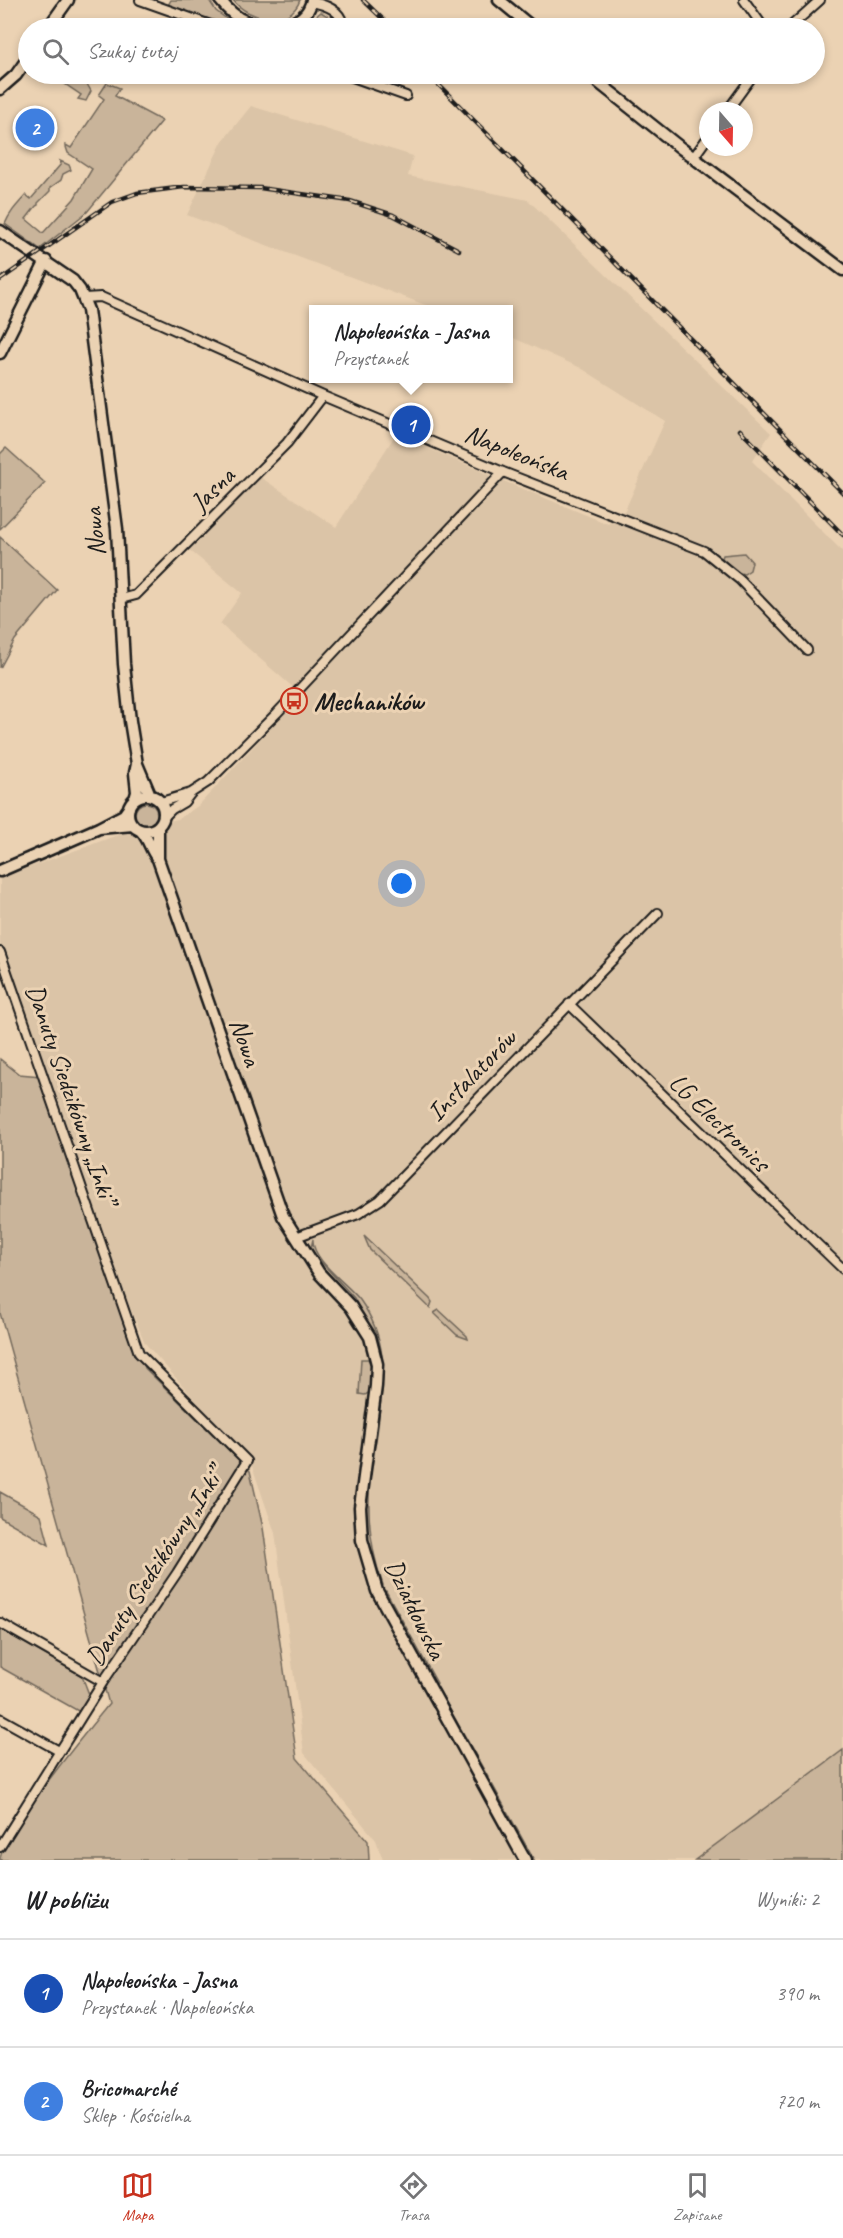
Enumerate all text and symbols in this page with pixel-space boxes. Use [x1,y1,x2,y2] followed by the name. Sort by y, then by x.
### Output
[18,18,825,84] search box
[39,35,72,68] icon: search
[87,37,177,65] text: Szukaj tutaj
[699,102,753,156] north arrow
[15,106,54,150] pin: 2
[309,305,513,383] popup
[333,318,489,346] text: Napoleońska - Jasna
[333,346,408,371] text: Przystanek
[392,402,430,448] pin: 1
[460,417,575,489] street label: Napoleońska
[182,459,243,520] street label: Jasna
[76,505,113,557] street label: Nowa
[314,685,426,718] place label: Mechaników
[279,686,309,716] bus stop icon: Mechaników
[387,869,416,898] your location
[19,980,126,1214] street label: Danuty Siedzikówny „Inki”
[222,1014,270,1072] street label: Nowa
[419,1021,525,1128] street label: Instalatorów
[662,1066,779,1180] street label: LG Electronics
[78,1456,234,1672] street label: Danuty Siedzikówny „Inki”
[377,1554,455,1666] street label: Działdowska
[24,1883,107,1916] text: W pobliżu
[756,1887,819,1912] text: Wyniki: 2
[81,1967,237,1995] text: Napoleońska - Jasna
[39,1981,48,2006] text: 1
[776,1981,819,2006] text: 390 m
[81,1995,253,2020] text: Przystanek · Napoleońska
[81,2075,176,2103] text: Bricomarché
[39,2089,48,2114] text: 2
[776,2089,819,2114] text: 720 m
[81,2103,190,2128] text: Sklep · Kościelna
[121,2169,154,2225] tab: Mapa
[397,2169,430,2225] tab: Trasa
[673,2169,722,2225] tab: Zapisane

